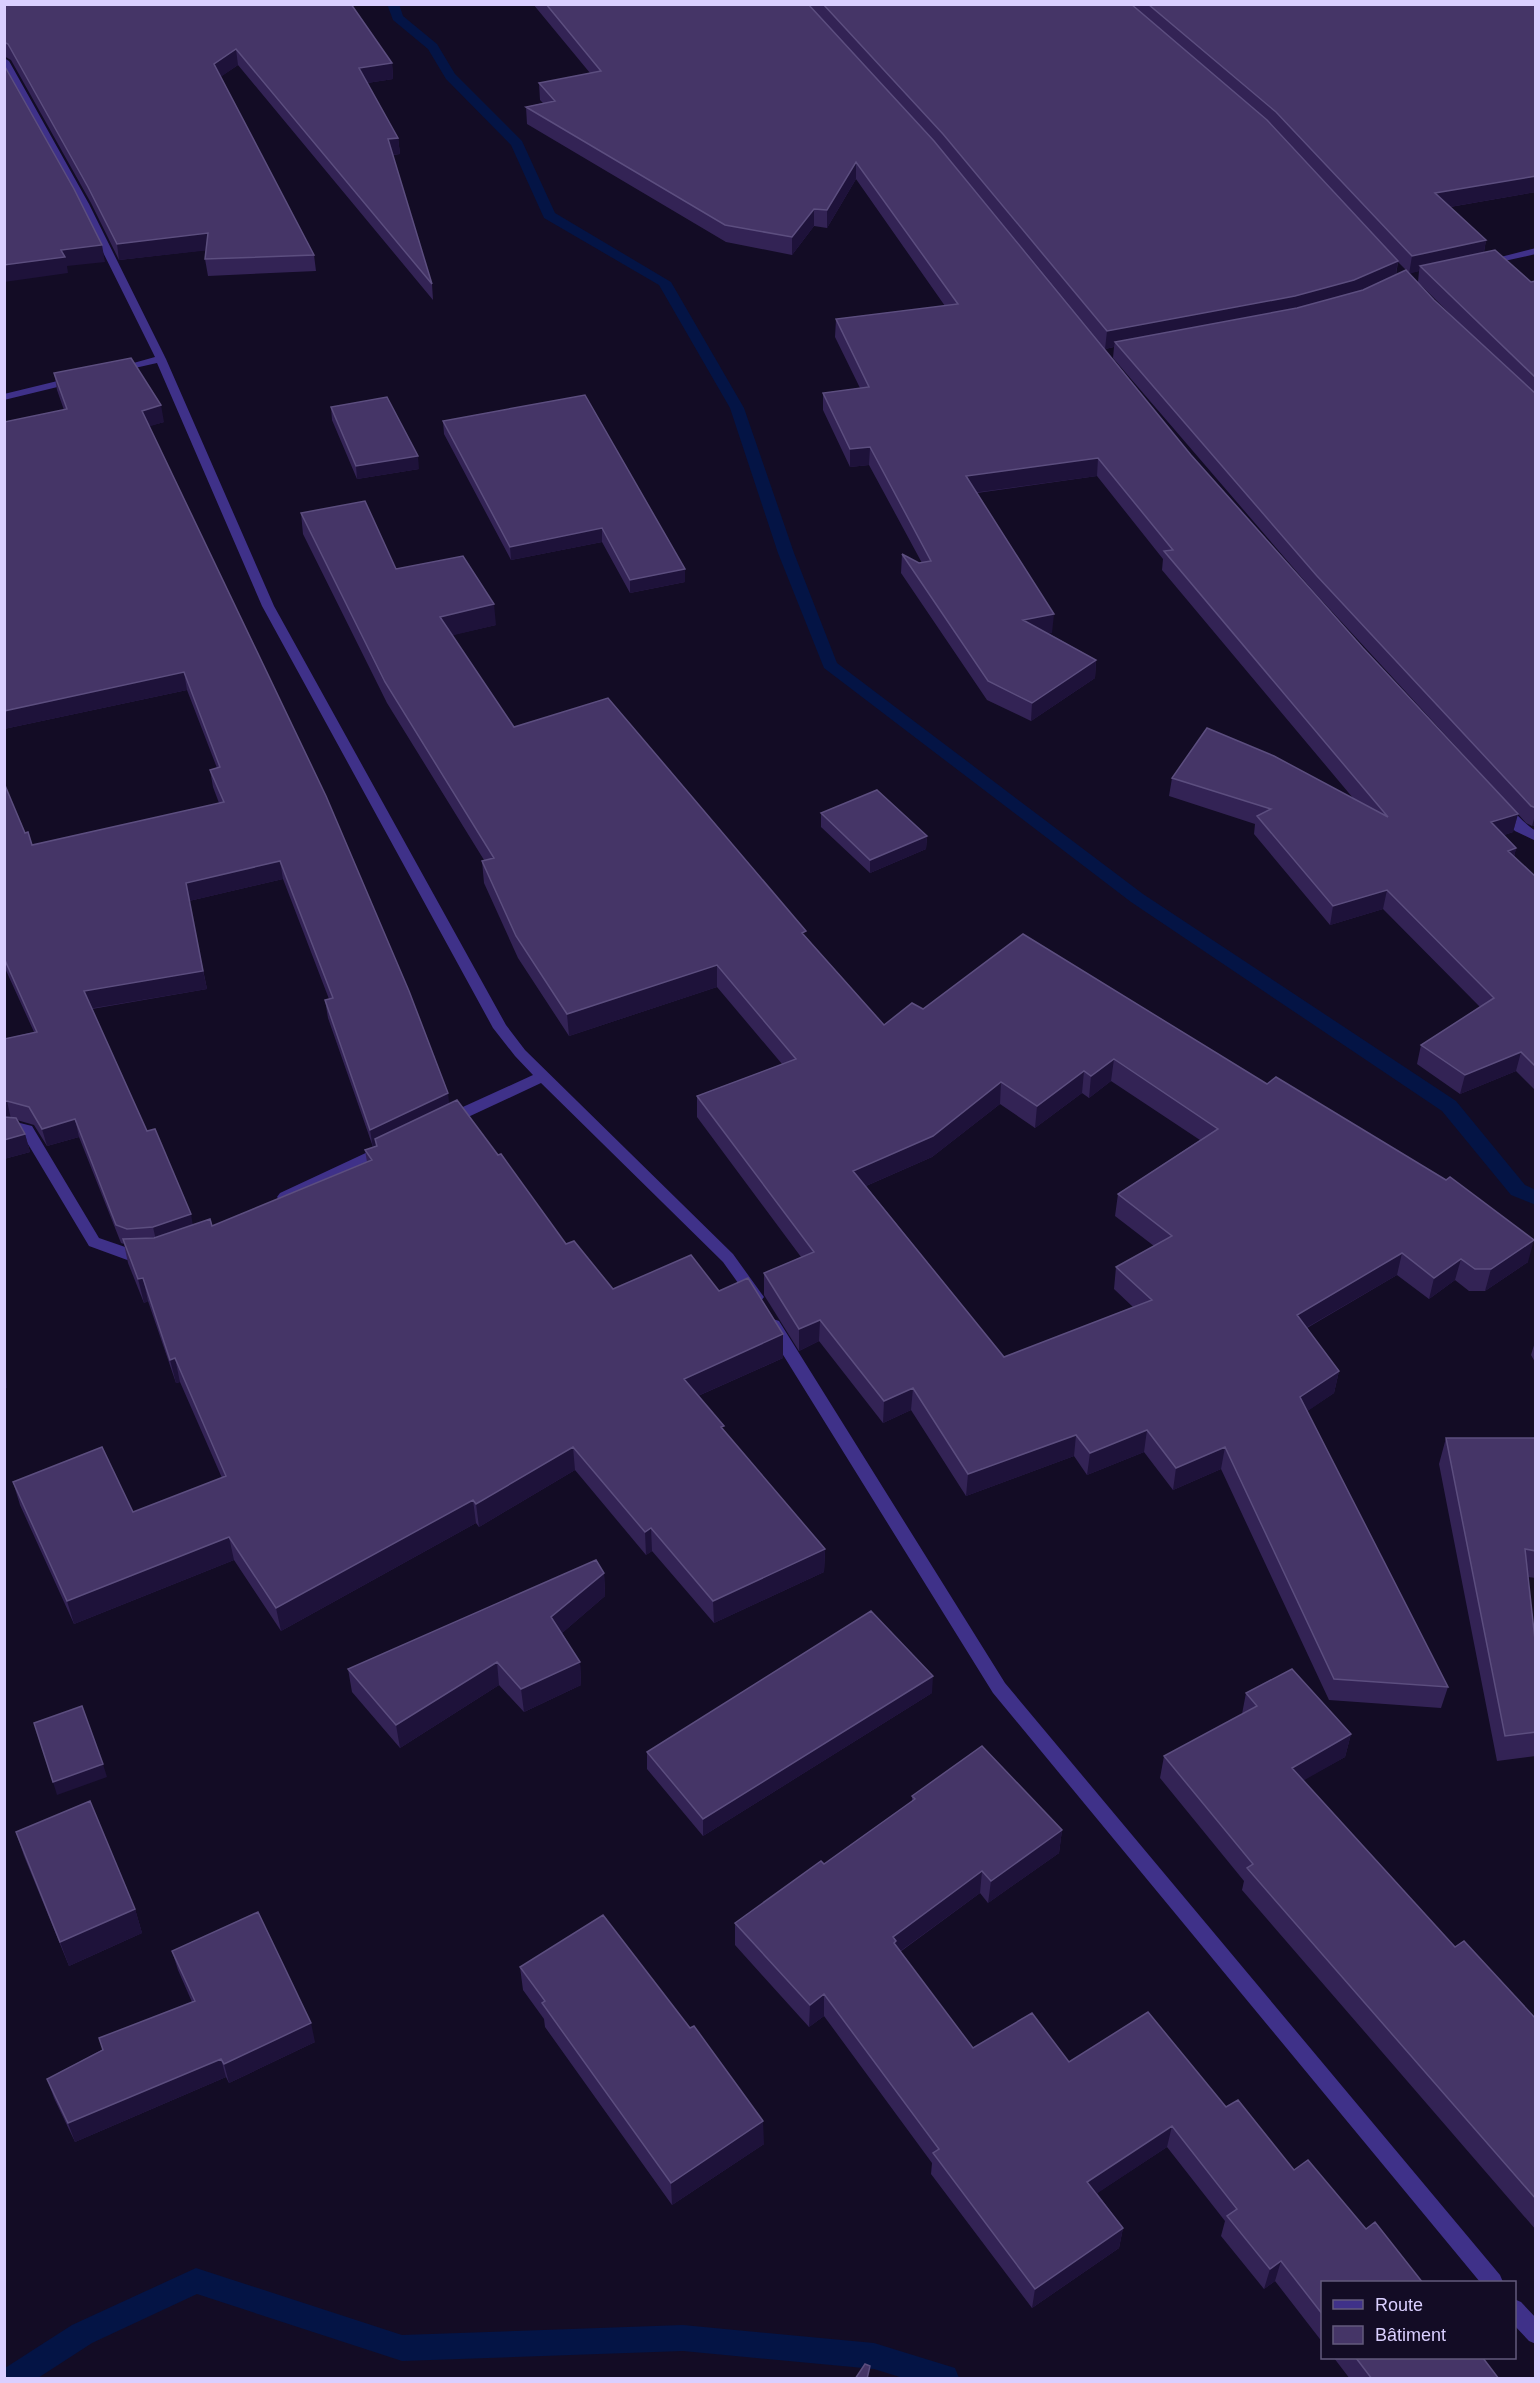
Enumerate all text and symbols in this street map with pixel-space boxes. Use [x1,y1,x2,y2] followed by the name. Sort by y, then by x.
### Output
[1321,2281,1516,2359] legend
[1375,2295,1423,2315] text: Route
[1375,2325,1446,2345] text: Bâtiment

